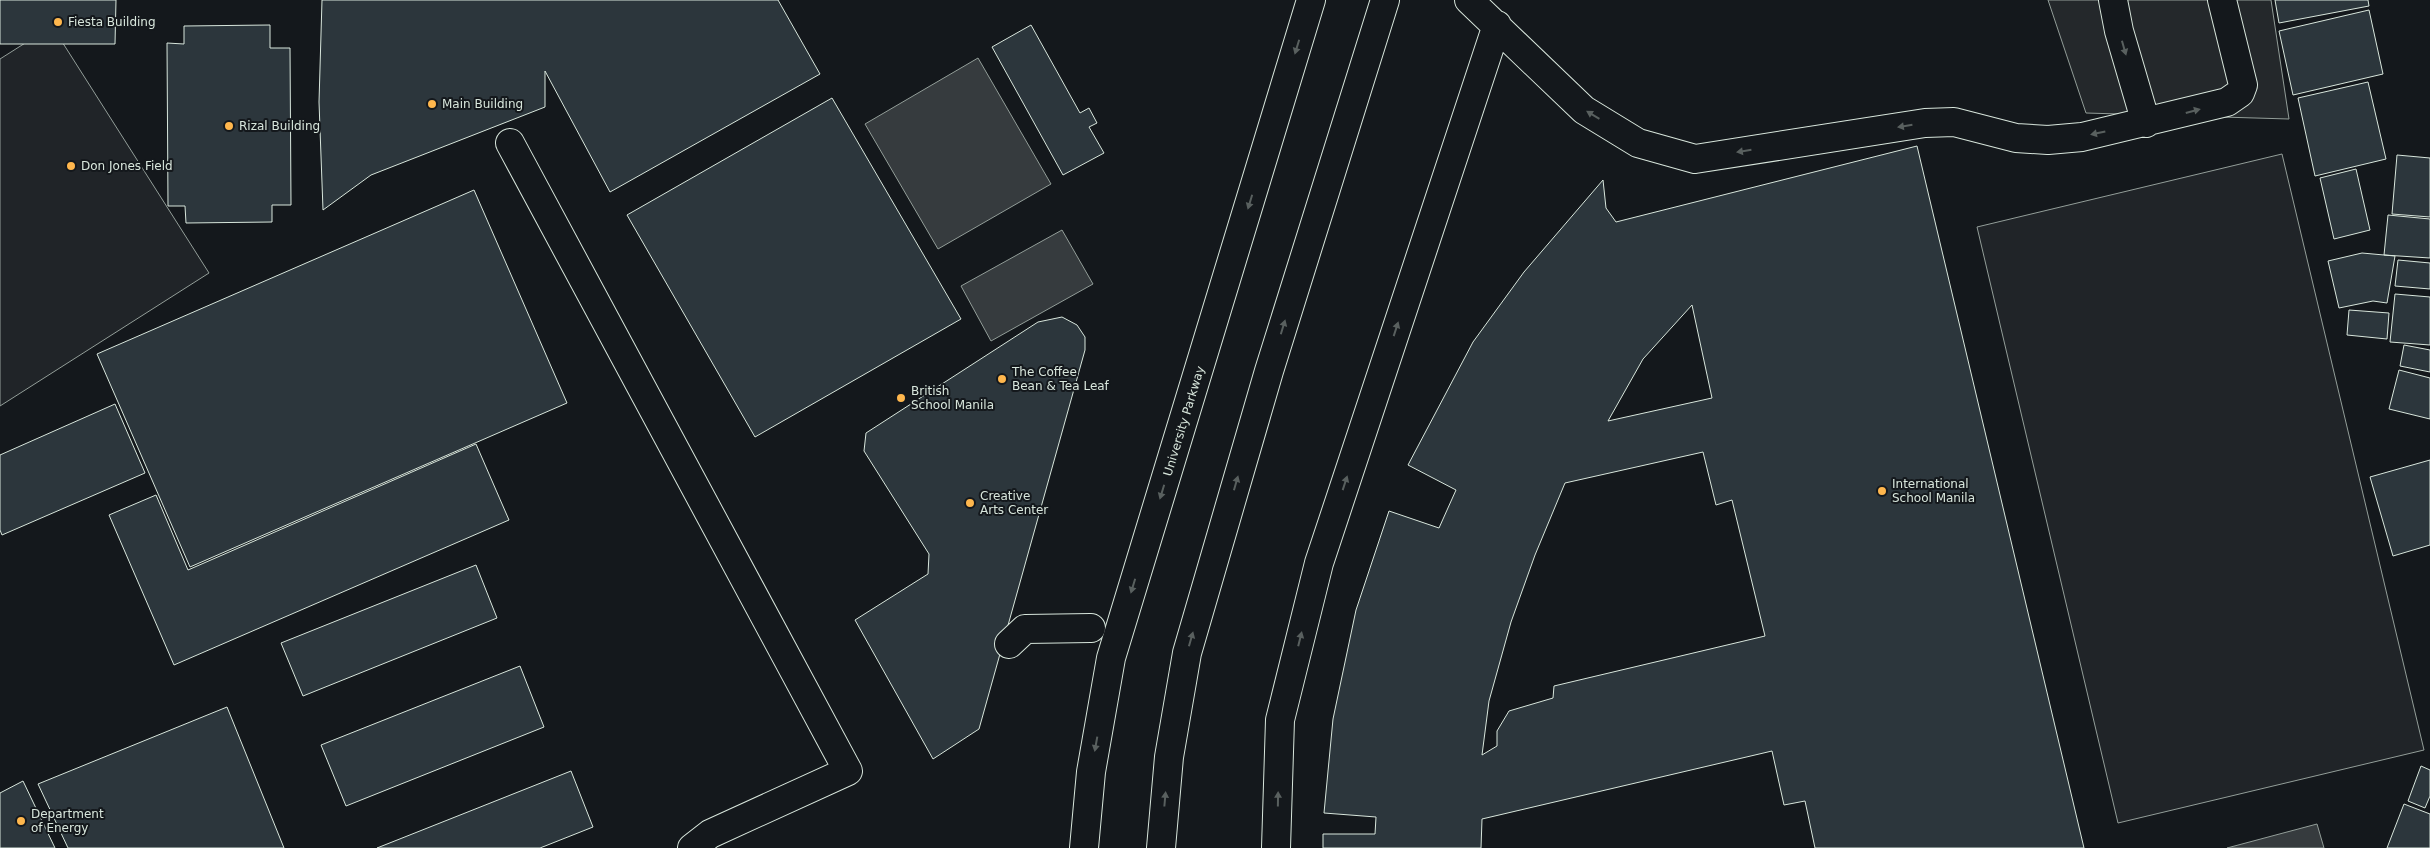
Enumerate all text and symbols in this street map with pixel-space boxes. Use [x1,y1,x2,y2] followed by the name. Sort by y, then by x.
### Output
[68,15,156,29] place label: Fiesta Building
[52,16,64,28] marker: Fiesta Building
[1293,39,1301,54] one-way arrow
[2120,40,2128,55] one-way arrow
[442,97,523,111] place label: Main Building
[426,98,438,110] marker: Main Building
[2186,106,2201,114] one-way arrow
[1586,111,1599,120] one-way arrow
[239,119,320,133] place label: Rizal Building
[223,120,235,132] marker: Rizal Building
[1897,123,1913,131] one-way arrow
[2090,130,2106,138] one-way arrow
[1736,148,1752,156] one-way arrow
[81,159,173,173] place label: Don Jones Field
[65,160,77,172] marker: Don Jones Field
[1245,195,1253,210] one-way arrow
[1279,320,1287,335] one-way arrow
[1393,321,1401,336] one-way arrow
[1161,364,1207,478] street label: University Parkway
[1011,365,1110,393] place label: The Coffee Bean & Tea Leaf
[996,373,1008,385] marker: The Coffee Bean & Tea Leaf
[911,384,994,412] place label: British School Manila
[895,392,907,404] marker: British School Manila
[1233,476,1241,491] one-way arrow
[1342,476,1350,491] one-way arrow
[1892,477,1975,505] place label: International School Manila
[1158,484,1166,499] one-way arrow
[1876,485,1888,497] marker: International School Manila
[980,489,1048,517] place label: Creative Arts Center
[964,497,976,509] marker: Creative Arts Center
[1129,579,1137,594] one-way arrow
[1187,632,1195,647] one-way arrow
[1296,632,1304,647] one-way arrow
[1091,736,1099,752] one-way arrow
[1161,791,1169,807] one-way arrow
[1274,791,1282,807] one-way arrow
[31,807,104,835] place label: Department of Energy
[15,815,27,827] marker: Department of Energy

